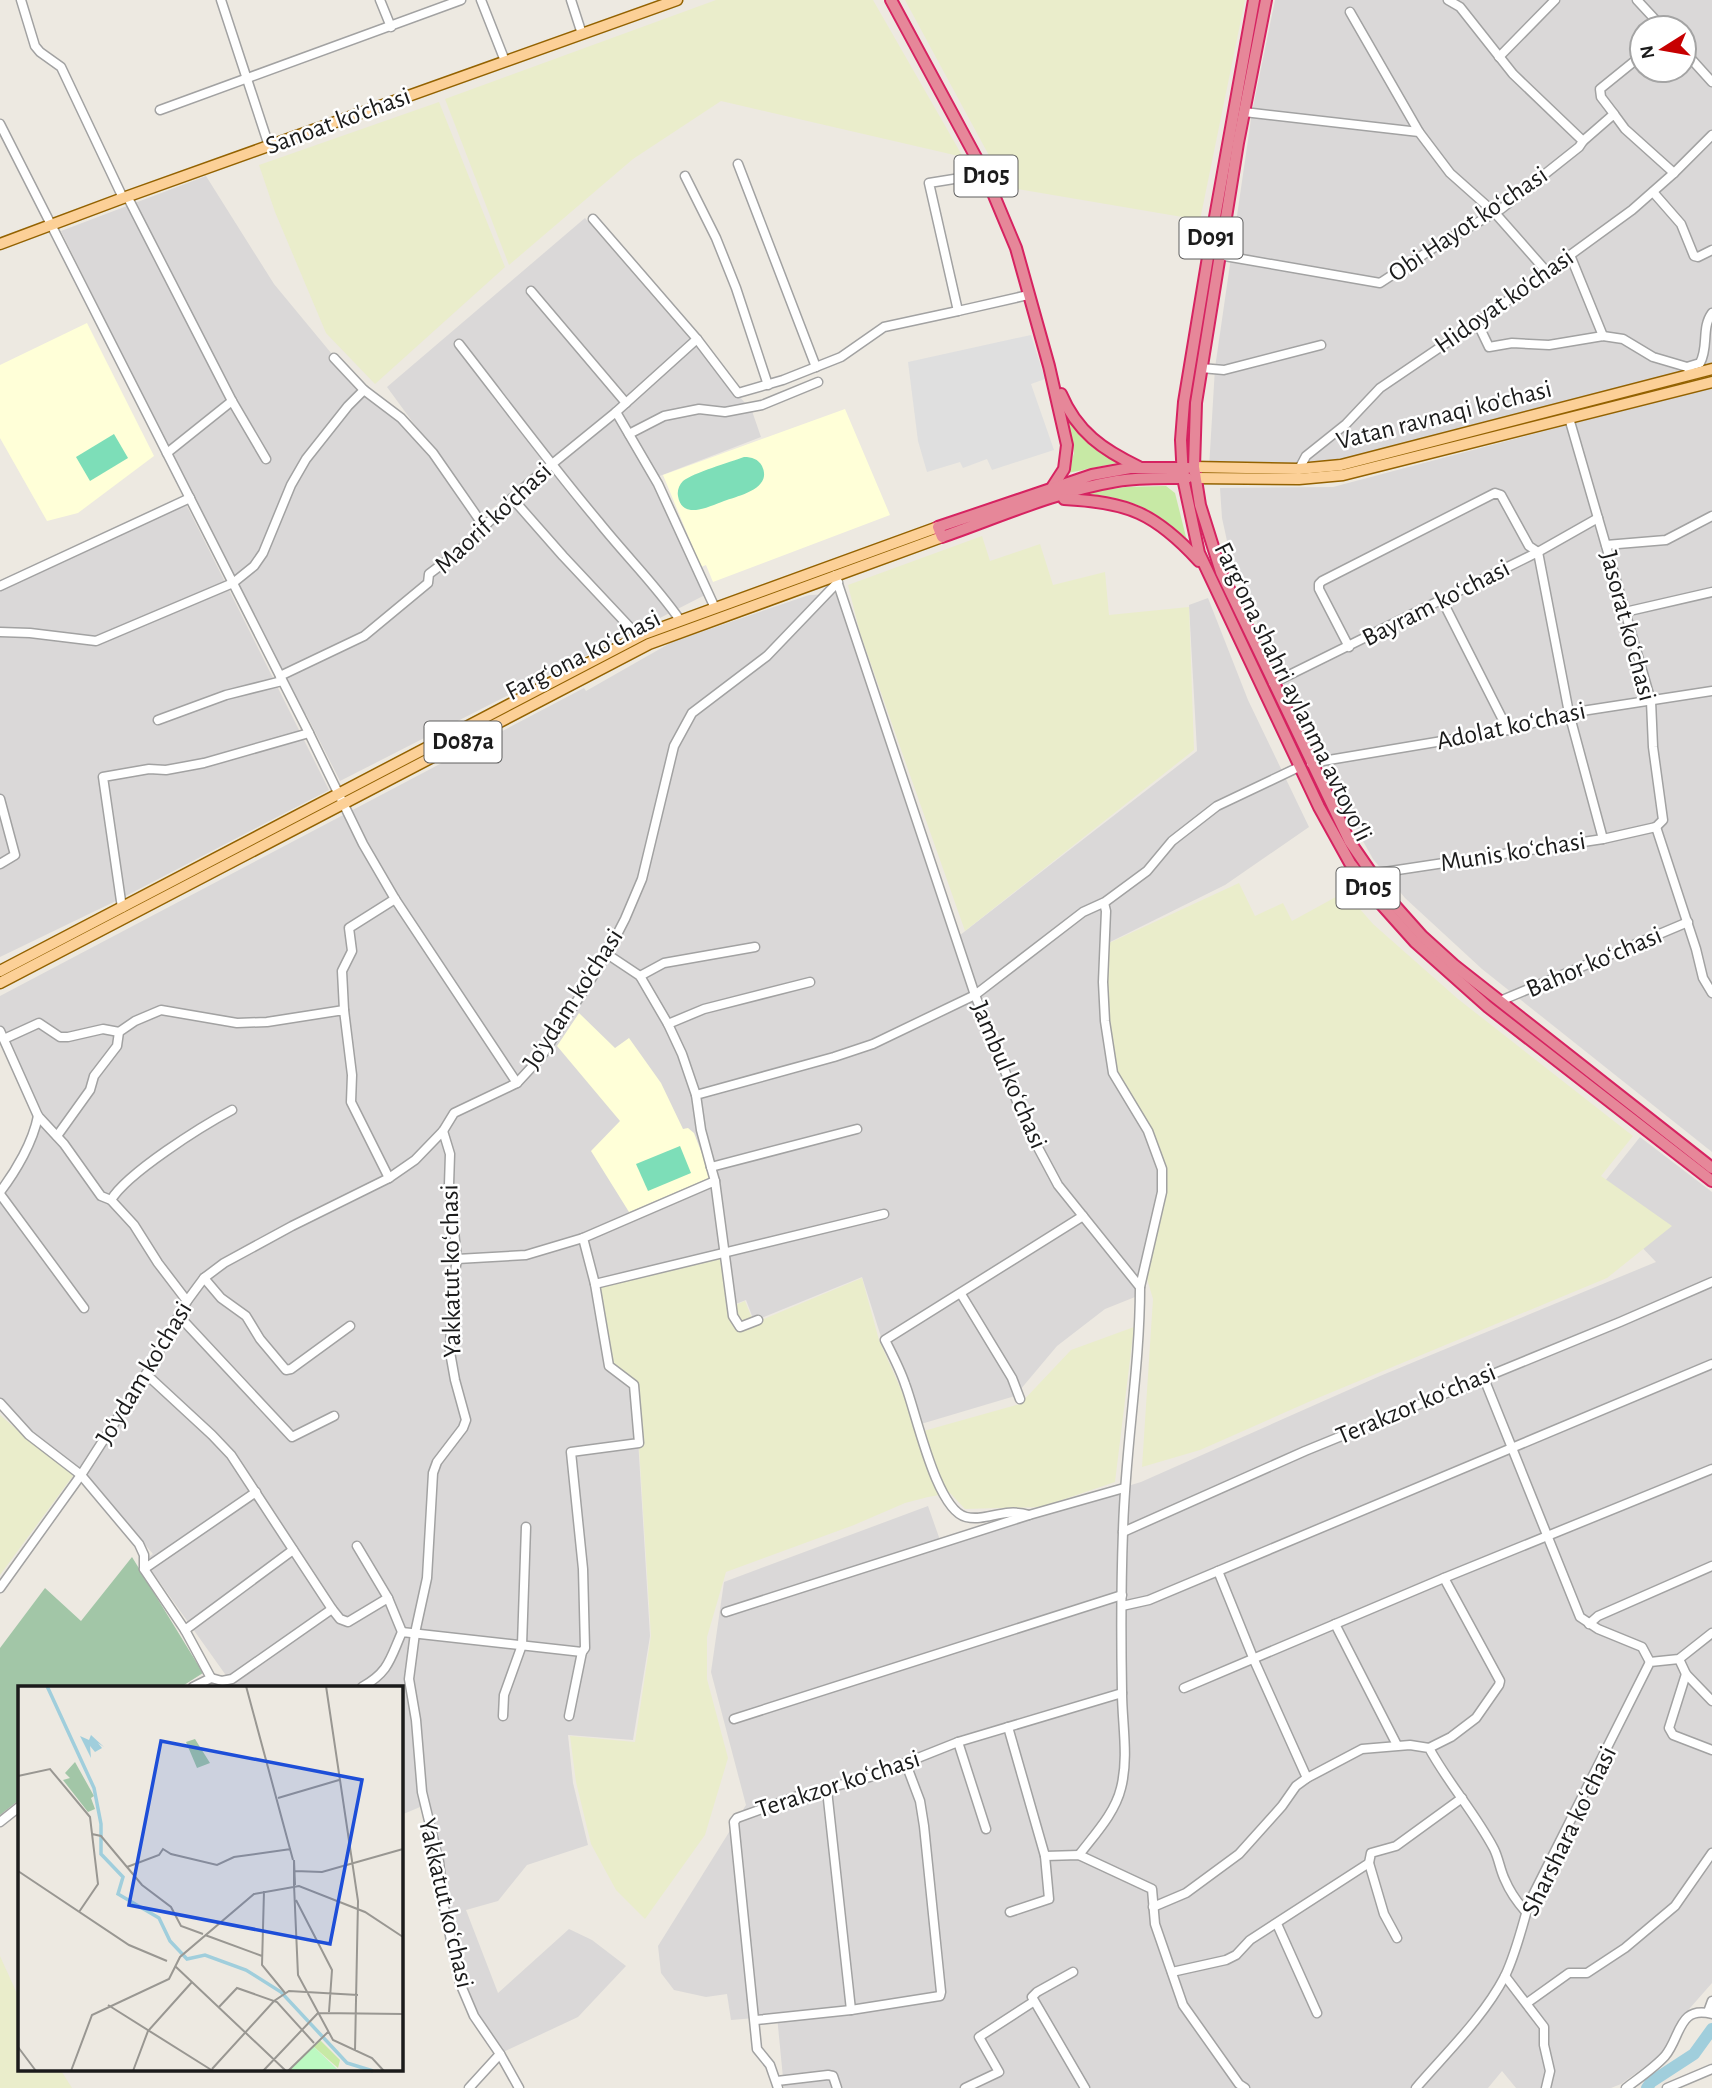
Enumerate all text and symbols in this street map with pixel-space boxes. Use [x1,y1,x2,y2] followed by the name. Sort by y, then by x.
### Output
[1628,14,1698,84] north arrow
[1637,44,1658,60] text: N
[262,83,414,159] street label: Sanoat ko'chasi
[954,156,1018,196] road number: D105
[1384,161,1552,287] street label: Obi Hayot koʻchasi
[1180,218,1242,258] road number: D091
[1430,244,1578,358] street label: Hidoyat ko'chasi
[1334,376,1554,454] street label: Vatan ravnaqi ko'chasi
[430,458,556,578] street label: Maorif ko'chasi
[1209,538,1377,846] street label: Farg‘ona shahri aylanma avtoyo‘li
[1595,548,1661,704] street label: Jasorat koʻchasi
[1358,555,1514,651] street label: Bayram koʻchasi
[501,605,665,705] street label: Fargʻona koʻchasi
[1434,698,1588,754] street label: Adolat koʻchasi
[424,722,502,762] road number: D087a
[1439,828,1587,876] street label: Munis koʻchasi
[1336,868,1400,908] road number: D105
[1522,922,1666,1002] street label: Bahor koʻchasi
[518,924,628,1074] street label: Jo'ydam ko'chasi
[966,997,1052,1153] street label: Jambul koʻchasi
[436,1184,466,1358] street label: Yakkatut koʻchasi
[91,1297,197,1449] street label: Jo'ydam ko'chasi
[1332,1359,1500,1449] street label: Terakzor koʻchasi
[18,1686,402,2070] inset map
[1517,1742,1621,1920] street label: Sharshara koʻchasi
[753,1745,923,1823] street label: Terakzor koʻchasi
[414,1816,478,1990] street label: Yakkatut koʻchasi

